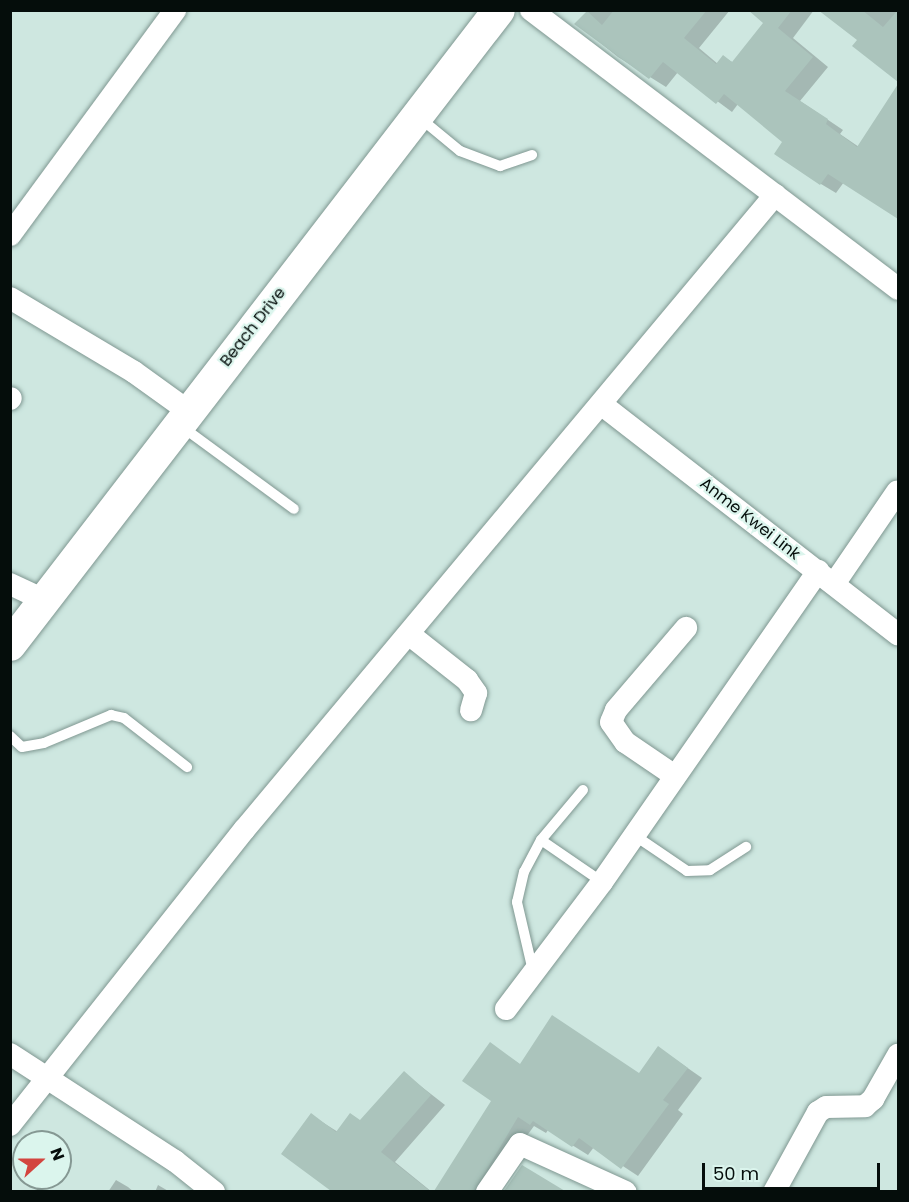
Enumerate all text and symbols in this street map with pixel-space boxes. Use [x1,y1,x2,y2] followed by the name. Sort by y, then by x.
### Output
[216,284,290,370] street label: Beach Drive
[696,474,804,564] street label: Anme Kwei Link
[12,1130,72,1190] north arrow
[45,1144,70,1164] text: N
[705,1151,884,1189] scale bar
[713,1161,759,1186] text: 50 m

